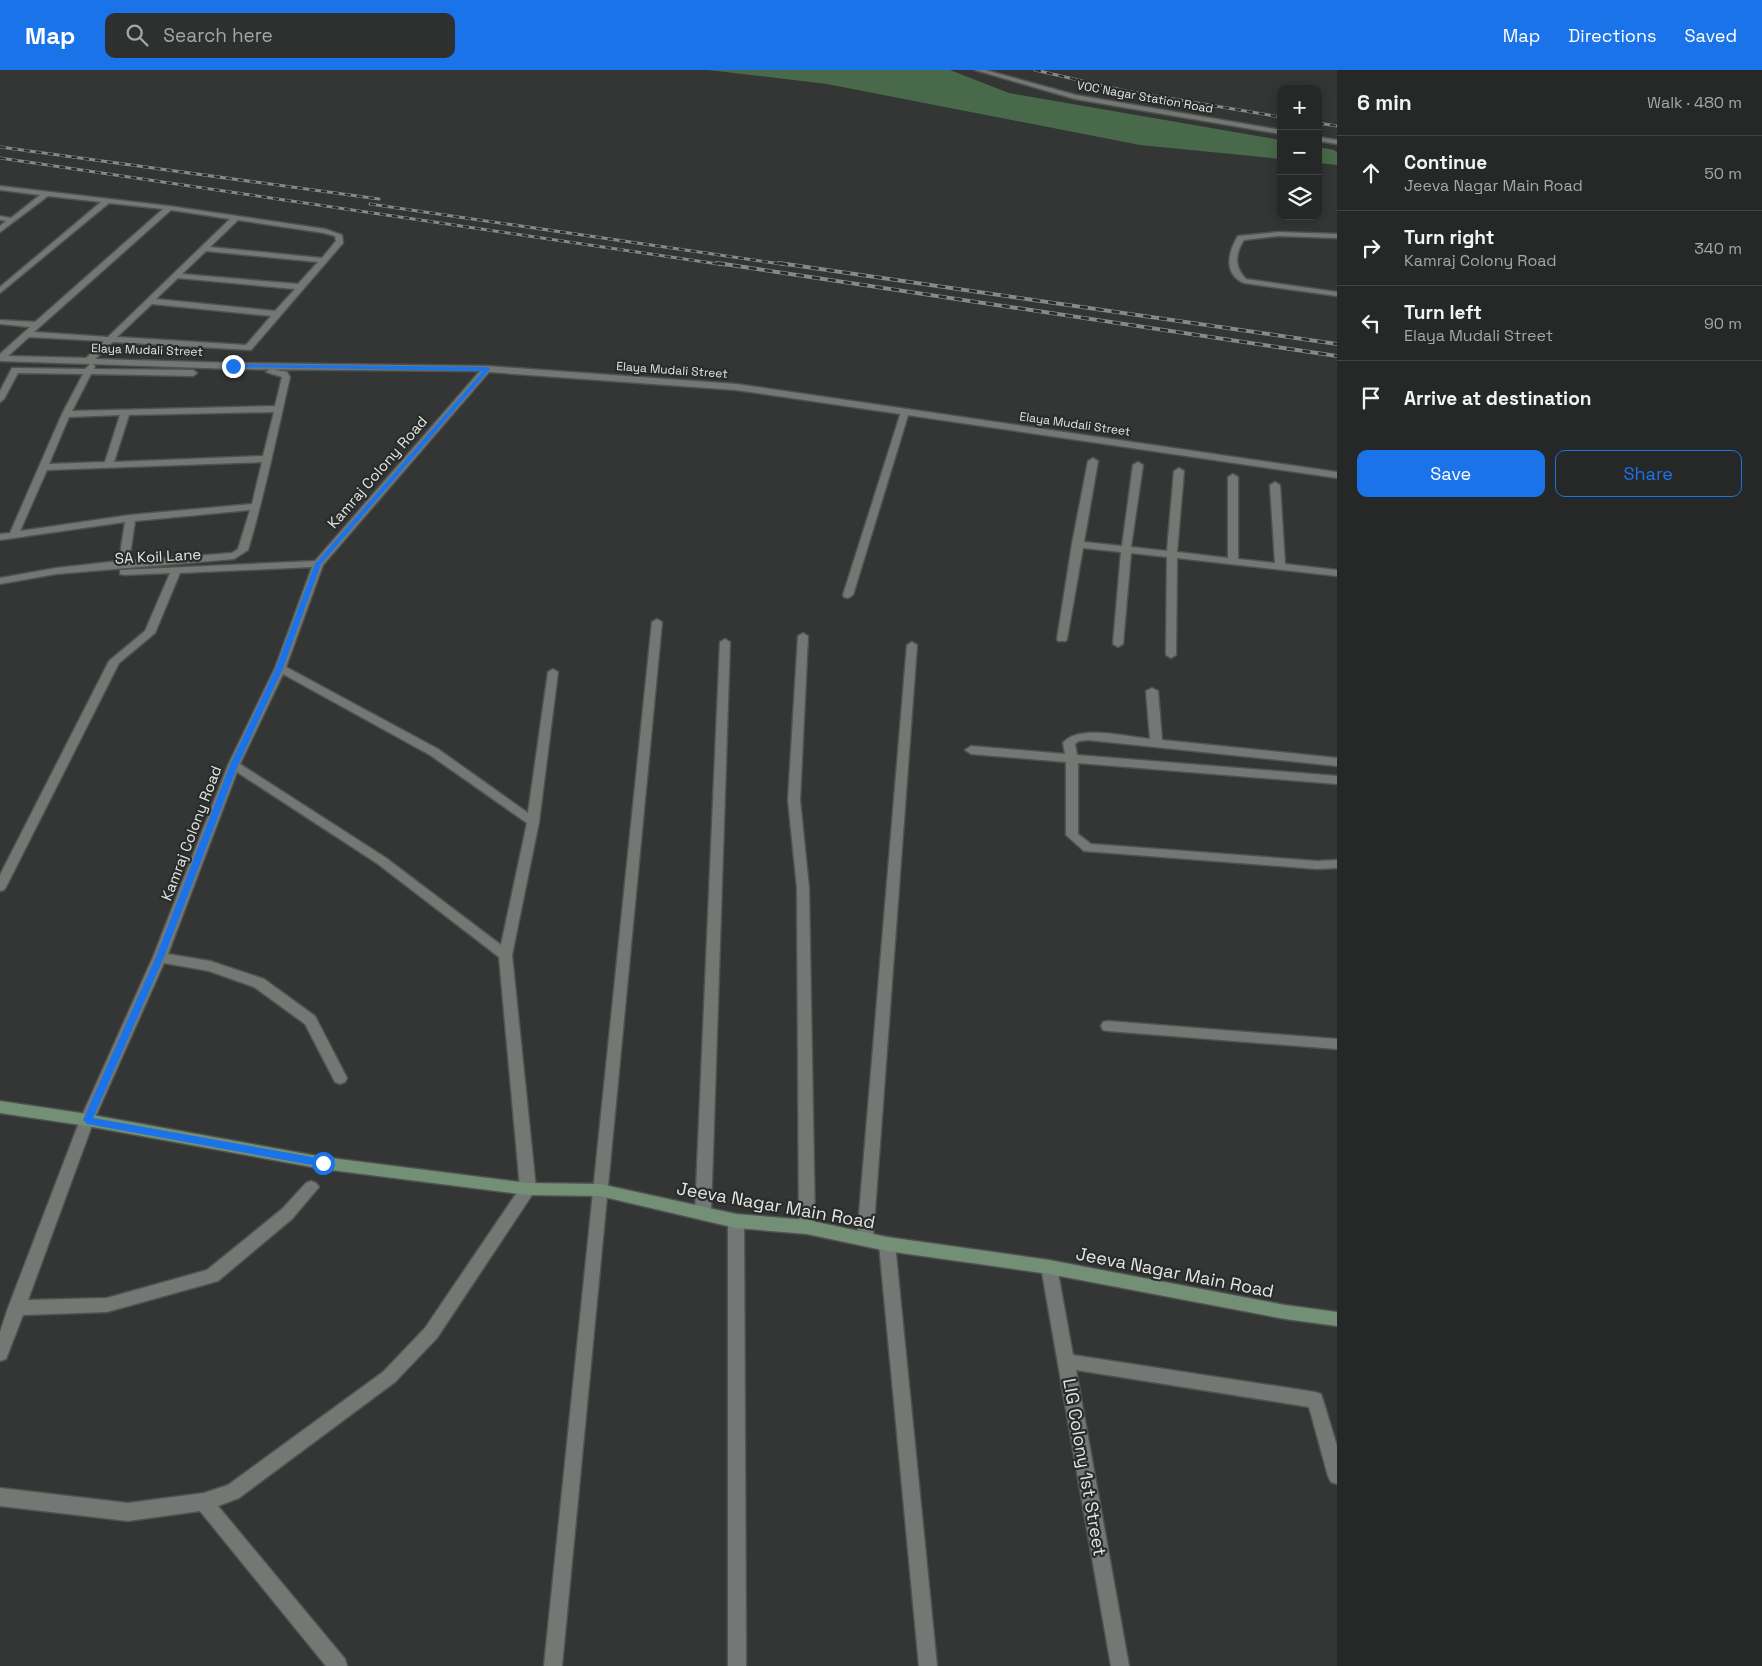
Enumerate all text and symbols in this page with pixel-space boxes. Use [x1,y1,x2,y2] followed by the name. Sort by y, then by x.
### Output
[105,13,455,58] search box
[25,20,75,51] text: Map
[123,21,151,49] icon: search
[163,23,273,48] text: Search here
[1503,24,1540,47] text: Map
[1568,24,1657,47] text: Directions
[1685,24,1737,47] text: Saved
[1076,77,1214,117] street label: VOC Nagar Station Road
[1277,85,1322,220] map controls
[1277,85,1322,130] button: +
[1357,89,1412,116] text: 6 min
[1647,92,1742,113] text: Walk · 480 m
[1277,130,1322,175] button: −
[1404,150,1487,175] text: Continue
[1357,159,1385,187] icon: ahead
[1704,163,1742,184] text: 50 m
[1277,175,1322,220] button: layers
[1404,175,1583,196] text: Jeeva Nagar Main Road
[1404,225,1494,250] text: Turn right
[1357,234,1385,262] icon: right
[1694,238,1742,259] text: 340 m
[1404,250,1557,271] text: Kamraj Colony Road
[1404,300,1482,325] text: Turn left
[1357,309,1385,337] icon: left
[1704,313,1742,334] text: 90 m
[1404,325,1553,346] text: Elaya Mudali Street
[91,340,203,360] street label: Elaya Mudali Street
[222,355,245,378] route end
[616,358,728,382] street label: Elaya Mudali Street
[1357,384,1385,412] icon: arrive
[1404,386,1592,411] text: Arrive at destination
[1019,408,1131,440] street label: Elaya Mudali Street
[323,412,431,532] street label: Kamraj Colony Road
[1357,450,1545,497] button: Save
[1555,450,1742,497] button: Share
[114,544,202,568] street label: SA Koil Lane
[156,763,226,903] street label: Kamraj Colony Road
[312,1152,335,1175] route start
[675,1176,877,1234] street label: Jeeva Nagar Main Road
[1074,1242,1276,1302] street label: Jeeva Nagar Main Road
[1058,1376,1112,1558] street label: LIG Colony 1st Street

